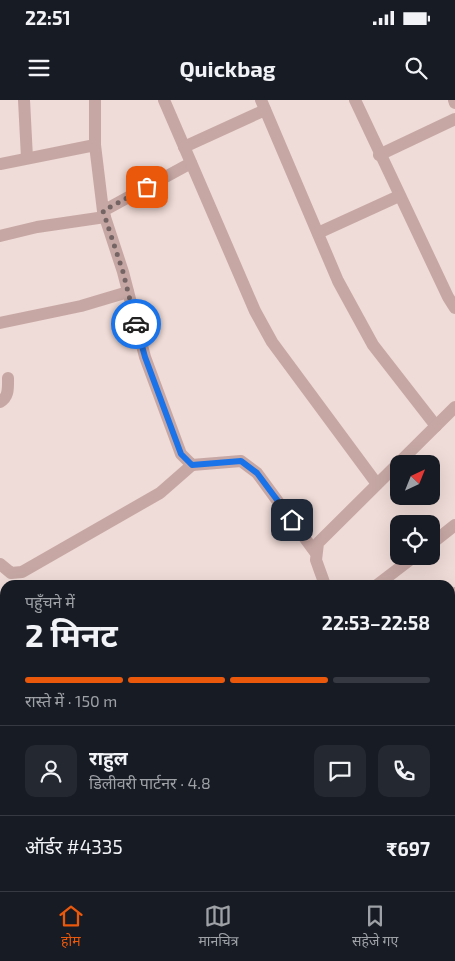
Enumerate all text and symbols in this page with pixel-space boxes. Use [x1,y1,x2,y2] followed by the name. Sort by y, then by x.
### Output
[25,6,71,29] text: 22:51
[25,54,53,82] icon: menu
[402,54,430,82] icon: search
[179,55,276,81] text: Quickbag
[126,166,168,208] pin
[133,173,161,201] icon: bag
[111,299,161,349] courier
[122,310,150,338] icon: car
[390,455,440,505] north arrow
[390,455,440,565] map controls
[271,499,313,541] pin
[278,506,306,534] icon: home
[390,515,440,565] button: locate
[25,592,75,611] text: पहुँचने में
[322,611,430,634] text: 22:53–22:58
[25,615,118,653] text: 2 मिनट
[25,691,117,710] text: रास्ते में · 150 m
[25,745,77,797] button: person
[314,745,366,797] button: chat
[378,745,430,797] button: phone
[89,746,128,769] text: राहुल
[89,773,211,792] text: डिलीवरी पार्टनर · 4.8
[25,835,123,858] text: ऑर्डर #4335
[386,837,430,860] text: ₹697
[57,902,85,952] tab: होम
[198,902,238,952] tab: मानचित्र
[352,902,398,952] tab: सहेजे गए

